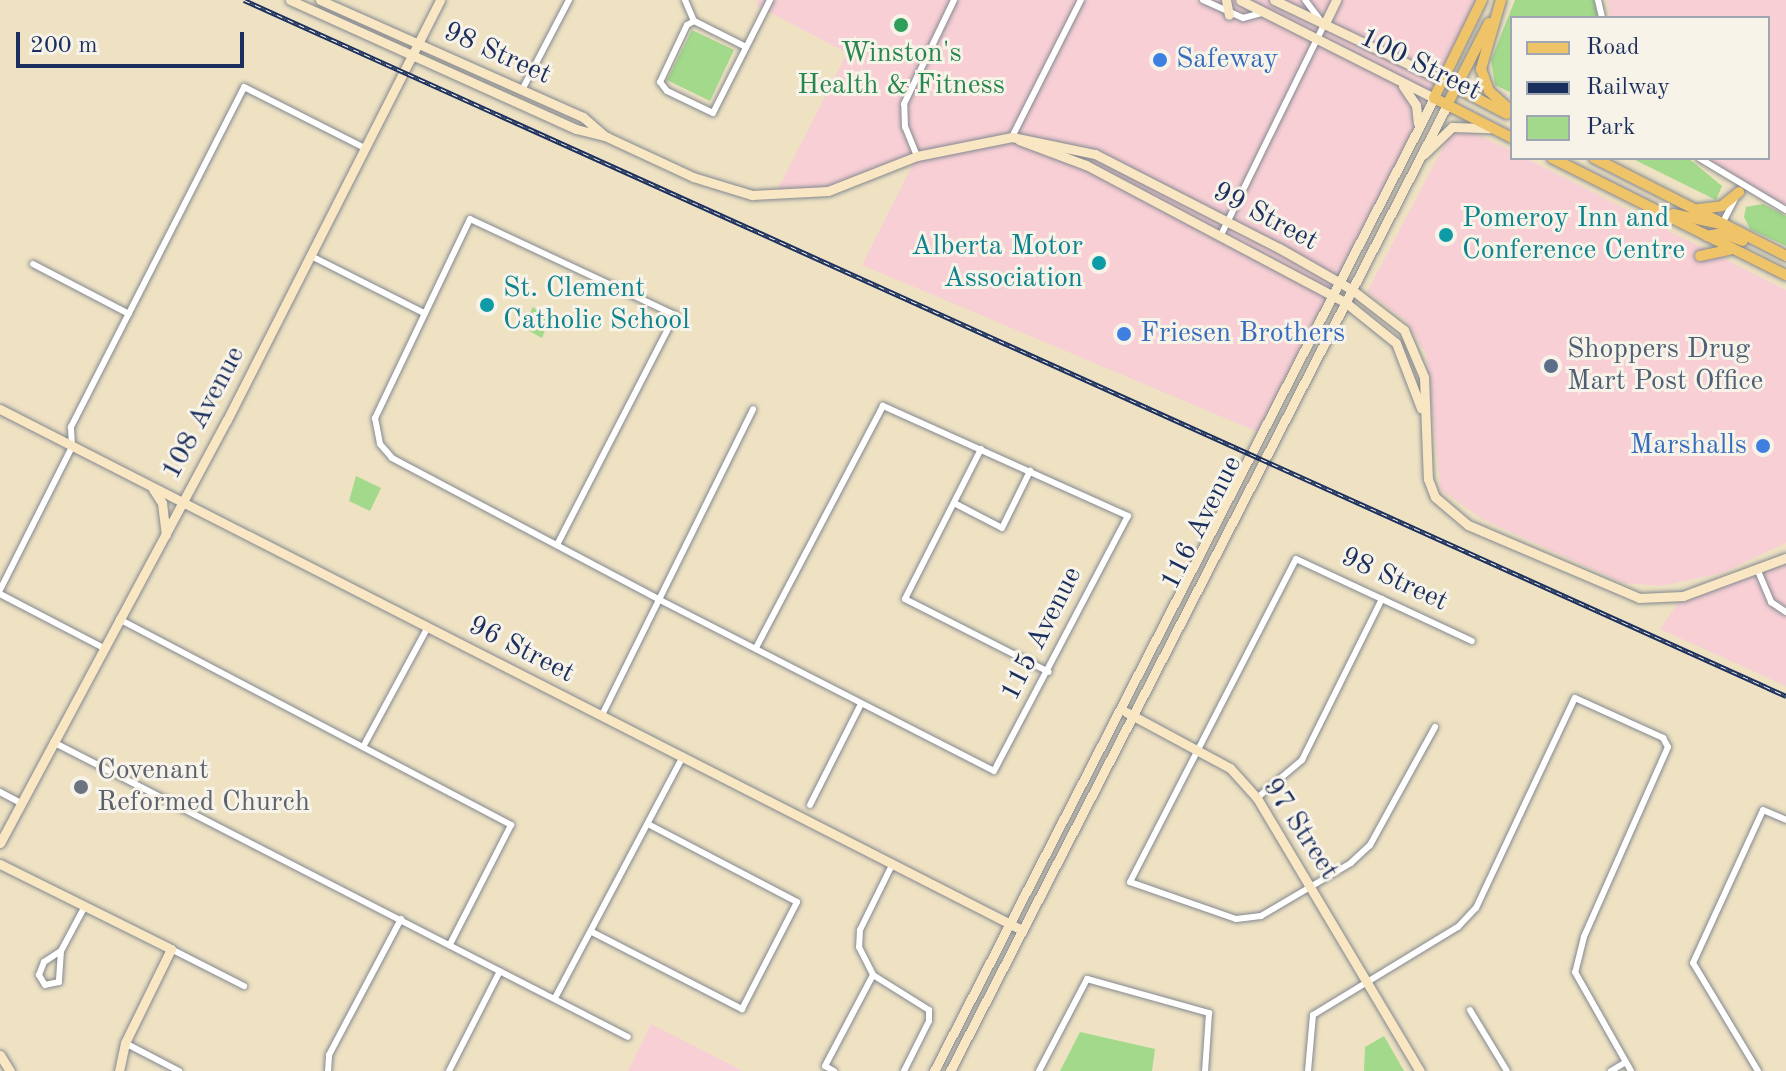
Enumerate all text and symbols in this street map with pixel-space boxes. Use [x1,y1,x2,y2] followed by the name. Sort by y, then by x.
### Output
[438,15,556,93] street label: 98 Street
[20,16,248,66] scale bar
[892,16,910,34] marker: Winston's Health & Fitness
[1510,16,1770,160] legend
[1354,21,1486,109] street label: 100 Street
[30,34,98,58] text: 200 m
[1586,36,1639,60] text: Road
[797,37,1005,103] place label: Winston's Health & Fitness
[1176,43,1278,77] place label: Safeway
[1151,51,1169,69] marker: Safeway
[1586,76,1670,100] text: Railway
[1586,116,1635,140] text: Park
[1207,175,1323,259] street label: 99 Street
[1462,202,1685,268] place label: Pomeroy Inn and Conference Centre
[1437,226,1455,244] marker: Pomeroy Inn and Conference Centre
[911,230,1083,296] place label: Alberta Motor Association
[1090,254,1108,272] marker: Alberta Motor Association
[503,272,690,338] place label: St. Clement Catholic School
[478,296,496,314] marker: St. Clement Catholic School
[1140,317,1345,351] place label: Friesen Brothers
[1115,325,1133,343] marker: Friesen Brothers
[1567,333,1763,399] place label: Shoppers Drug Mart Post Office
[155,341,253,485] street label: 108 Avenue
[1542,357,1560,375] marker: Shoppers Drug Mart Post Office
[1630,429,1747,463] place label: Marshalls
[1754,437,1772,455] marker: Marshalls
[1154,451,1250,595] street label: 116 Avenue
[1335,541,1453,619] street label: 98 Street
[994,562,1090,706] street label: 115 Avenue
[462,609,580,691] street label: 96 Street
[97,754,310,820] place label: Covenant Reformed Church
[1255,772,1345,886] street label: 97 Street
[72,778,90,796] marker: Covenant Reformed Church

